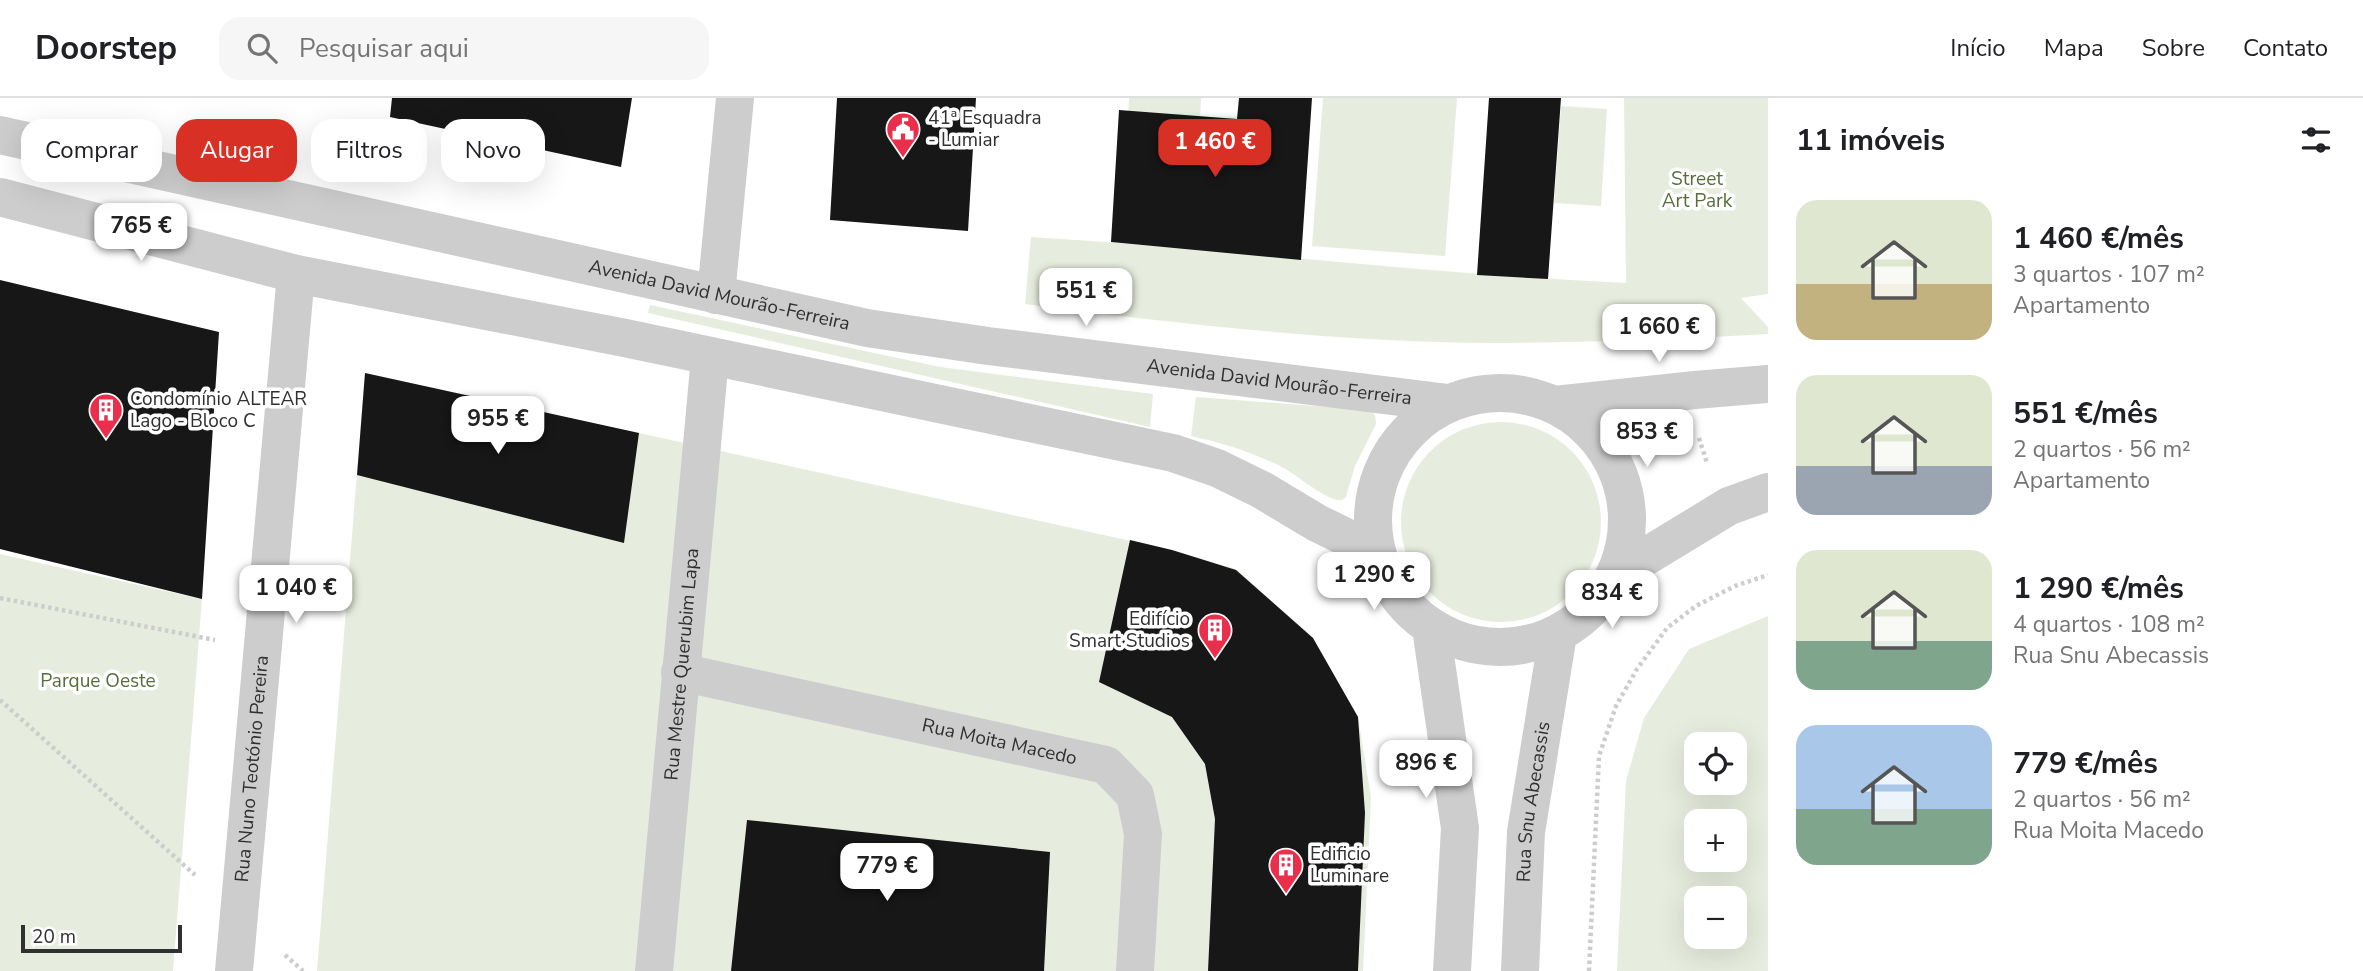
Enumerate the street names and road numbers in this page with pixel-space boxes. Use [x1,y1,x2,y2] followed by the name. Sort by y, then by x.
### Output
[586,253,852,337] street label: Avenida David Mourão-Ferreira
[1145,353,1413,411] street label: Avenida David Mourão-Ferreira
[658,547,706,782] street label: Rua Mestre Querubim Lapa
[229,654,275,883] street label: Rua Nuno Teotónio Pereira
[920,712,1079,771] street label: Rua Moita Macedo
[1511,719,1557,883] street label: Rua Snu Abecassis

